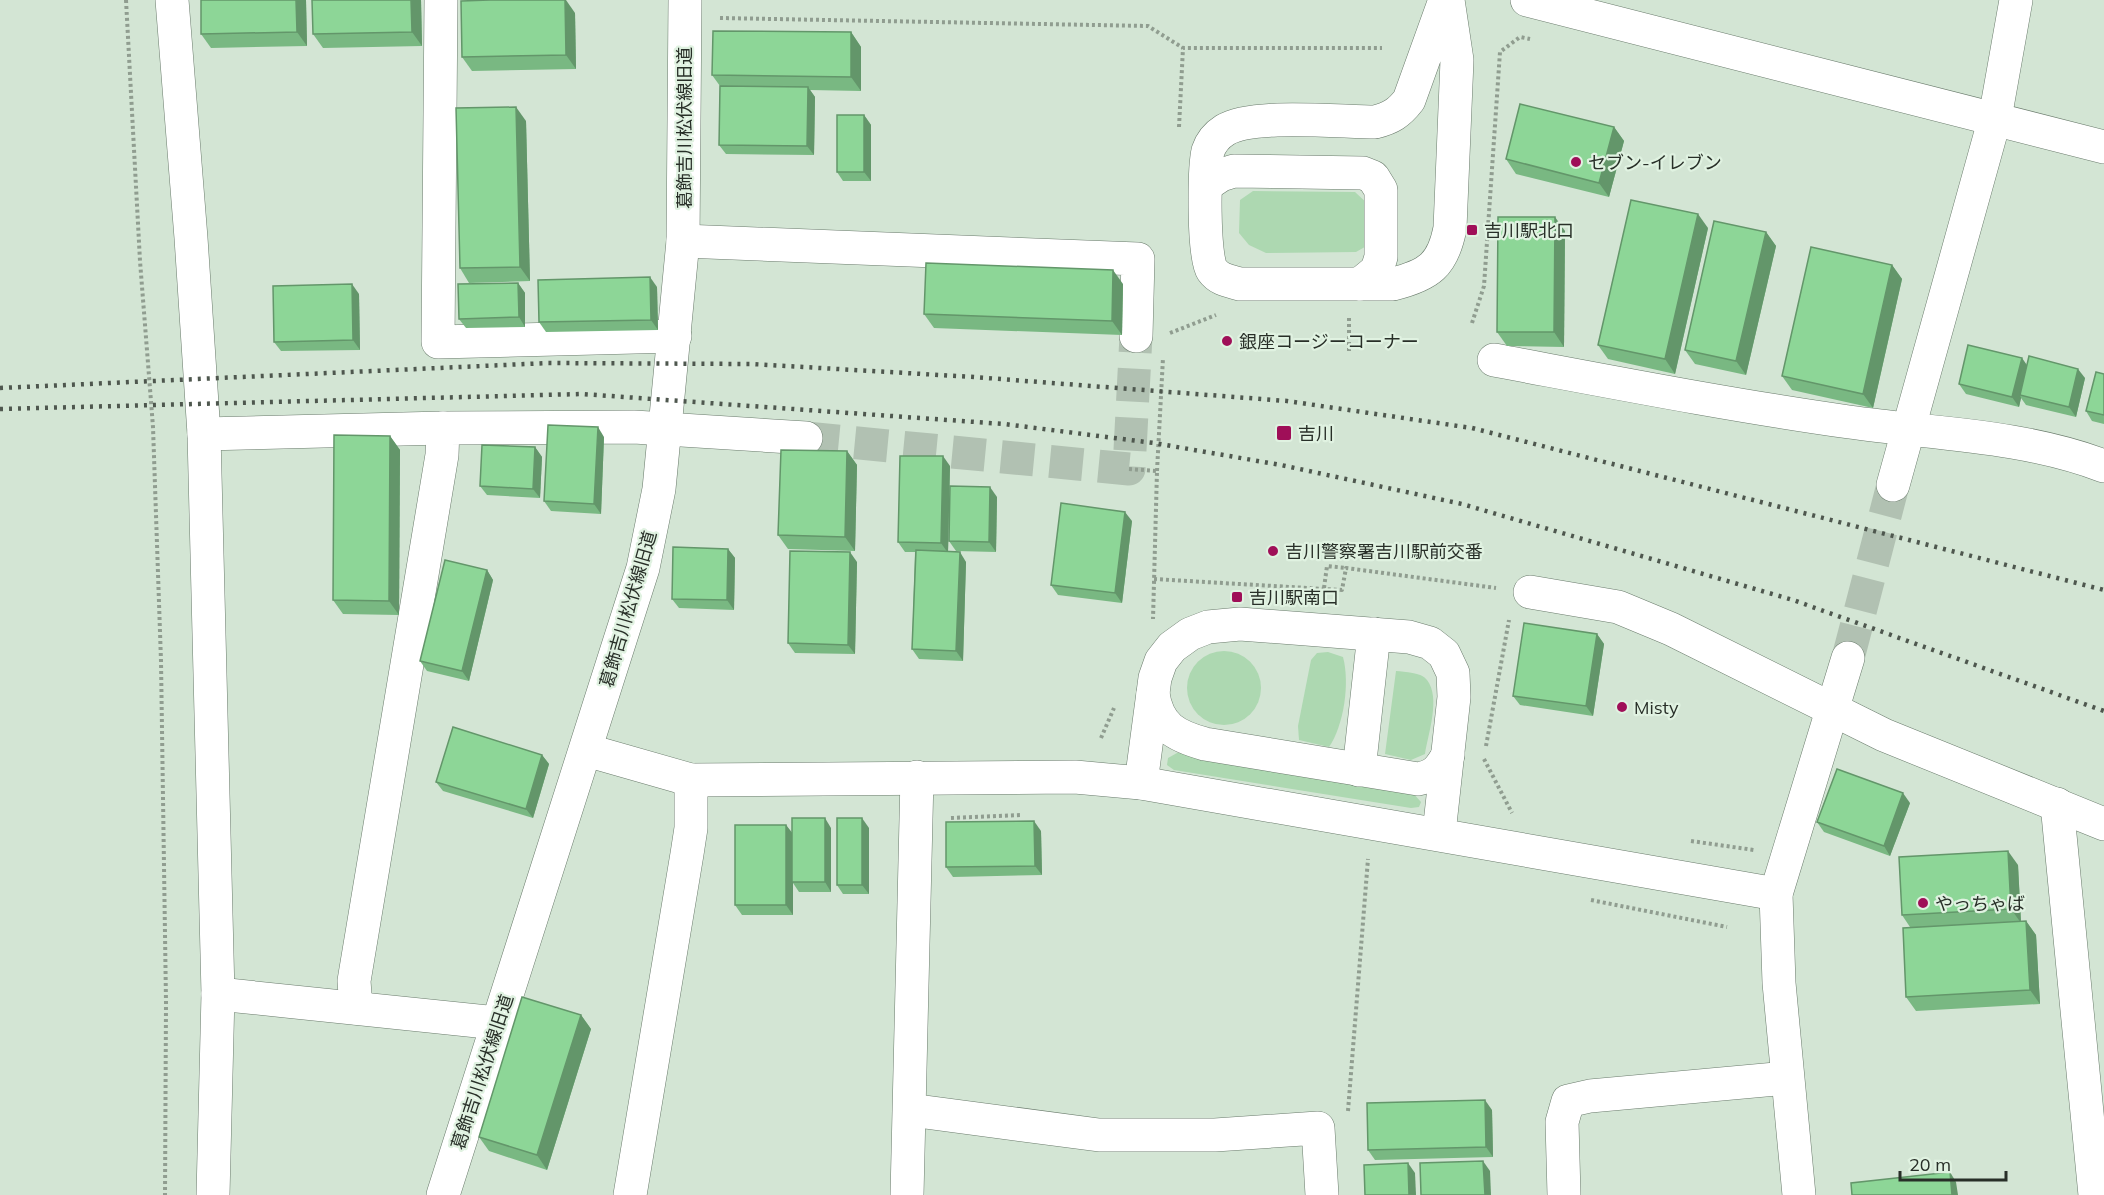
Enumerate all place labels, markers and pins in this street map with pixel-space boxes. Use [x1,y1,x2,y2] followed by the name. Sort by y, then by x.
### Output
[1588,151,1722,174] place label: セブン-イレブン
[1569,155,1583,169] marker: セブン-イレブン
[1484,219,1574,242] place label: 吉川駅北口
[1465,223,1479,237] marker: 吉川駅北口
[1239,330,1419,353] place label: 銀座コージーコーナー
[1220,334,1234,348] marker: 銀座コージーコーナー
[1298,422,1334,445] place label: 吉川
[1275,424,1293,442] marker: 吉川
[1285,540,1483,563] place label: 吉川警察署吉川駅前交番
[1266,544,1280,558] marker: 吉川警察署吉川駅前交番
[1249,586,1339,609] place label: 吉川駅南口
[1230,590,1244,604] marker: 吉川駅南口
[1634,696,1679,719] place label: Misty
[1615,700,1629,714] marker: Misty
[1935,892,2025,915] place label: やっちゃば
[1916,896,1930,910] marker: やっちゃば

